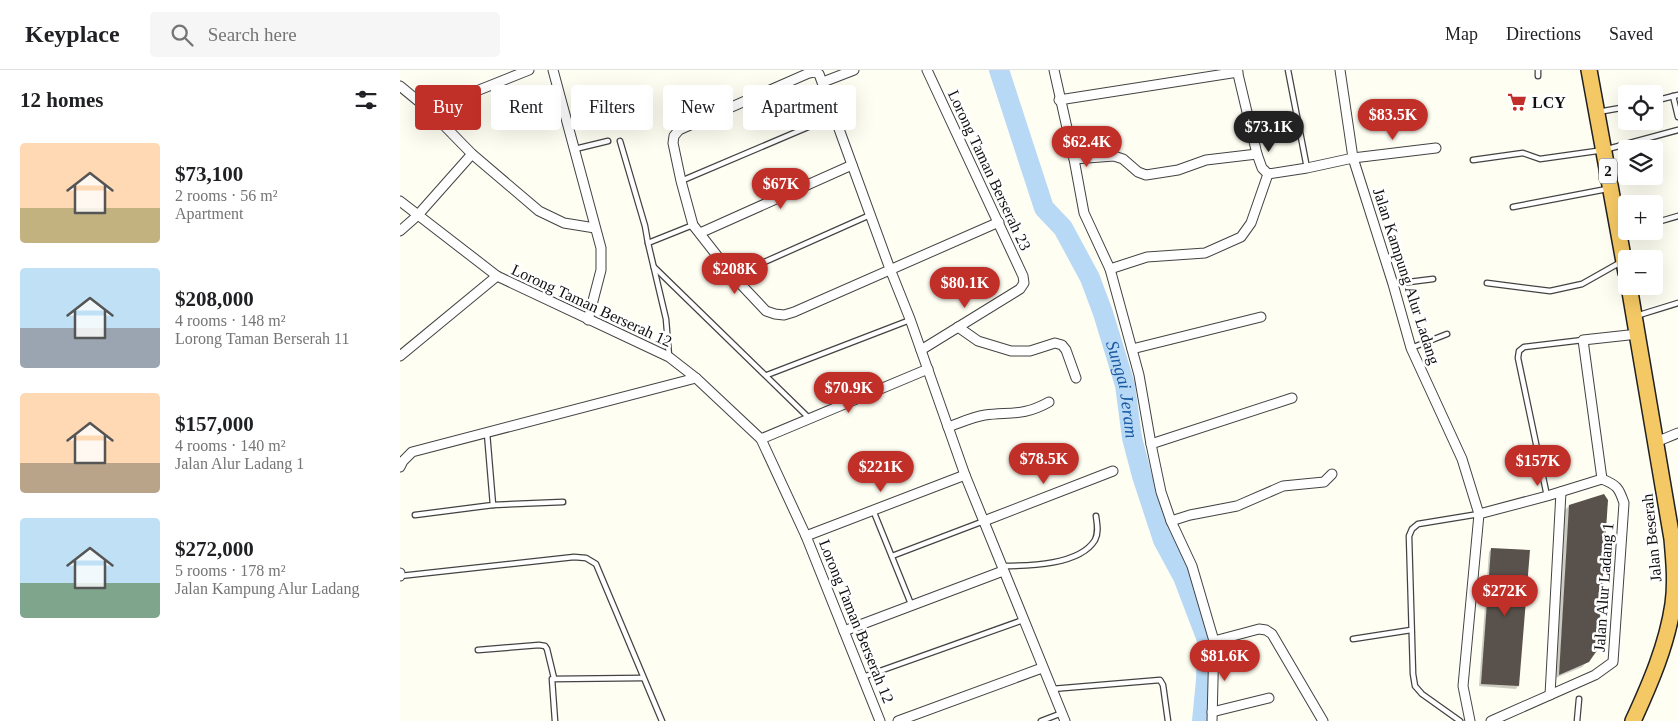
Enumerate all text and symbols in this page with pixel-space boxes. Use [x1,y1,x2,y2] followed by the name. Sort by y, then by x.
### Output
[150,12,500,57] search box
[25,21,120,47] text: Keyplace
[168,21,196,49] icon: search
[208,24,297,45] text: Search here
[1445,24,1478,44] text: Map
[1506,24,1581,44] text: Directions
[1609,24,1653,44] text: Saved
[415,85,481,130] chip: Buy
[491,85,561,130] chip: Rent
[571,85,653,130] chip: Filters
[663,85,733,130] chip: New
[743,85,856,130] chip: Apartment
[1618,85,1663,295] map controls
[1618,85,1663,130] button: locate
[352,86,380,114] icon: filters
[944,87,1034,254] street label: Lorong Taman Berserah 23
[20,88,103,112] text: 12 homes
[1506,91,1528,113] supermarket icon: LCY
[1532,94,1566,111] place label: LCY
[1352,98,1434,141] pin: $83.5K
[1369,106,1417,123] text: $83.5K
[1228,111,1310,153] pin: $73.1K
[1245,118,1293,135] text: $73.1K
[1046,126,1128,168] pin: $62.4K
[1063,133,1111,150] text: $62.4K
[1618,140,1663,185] button: layers
[1599,158,1617,184] road number: 2
[175,162,243,186] text: $73,100
[60,163,120,223] icon: home
[751,168,811,210] pin: $67K
[763,175,799,192] text: $67K
[1369,186,1443,367] street label: Jalan Kampung Alur Ladang
[175,187,278,204] text: 2 rooms · 56 m²
[1618,195,1663,240] button: +
[175,205,243,222] text: Apartment
[1618,250,1663,295] button: −
[700,252,770,295] pin: $208K
[713,260,757,277] text: $208K
[508,261,675,351] street label: Lorong Taman Berserah 12
[924,266,1006,309] pin: $80.1K
[941,274,989,291] text: $80.1K
[175,287,254,311] text: $208,000
[60,288,120,348] icon: home
[175,312,286,329] text: 4 rooms · 148 m²
[175,330,349,347] text: Lorong Taman Berserah 11
[1102,338,1142,439] water label: Sungai Jeram
[808,372,890,414] pin: $70.9K
[825,379,873,396] text: $70.9K
[175,412,254,436] text: $157,000
[60,413,120,473] icon: home
[175,437,286,454] text: 4 rooms · 140 m²
[1003,442,1085,485] pin: $78.5K
[1503,444,1573,487] pin: $157K
[846,450,916,493] pin: $221K
[1020,450,1068,467] text: $78.5K
[1516,452,1560,469] text: $157K
[175,455,304,472] text: Jalan Alur Ladang 1
[859,458,903,475] text: $221K
[1638,493,1665,583] street label: Jalan Beserah
[1591,522,1617,652] street label: Jalan Alur Ladang 1
[175,537,254,561] text: $272,000
[815,537,897,706] street label: Lorong Taman Berserah 12
[60,538,120,598] icon: home
[175,562,286,579] text: 5 rooms · 178 m²
[1470,574,1540,617] pin: $272K
[175,580,359,597] text: Jalan Kampung Alur Ladang
[1483,582,1527,599] text: $272K
[1184,640,1266,682] pin: $81.6K
[1201,647,1249,664] text: $81.6K

